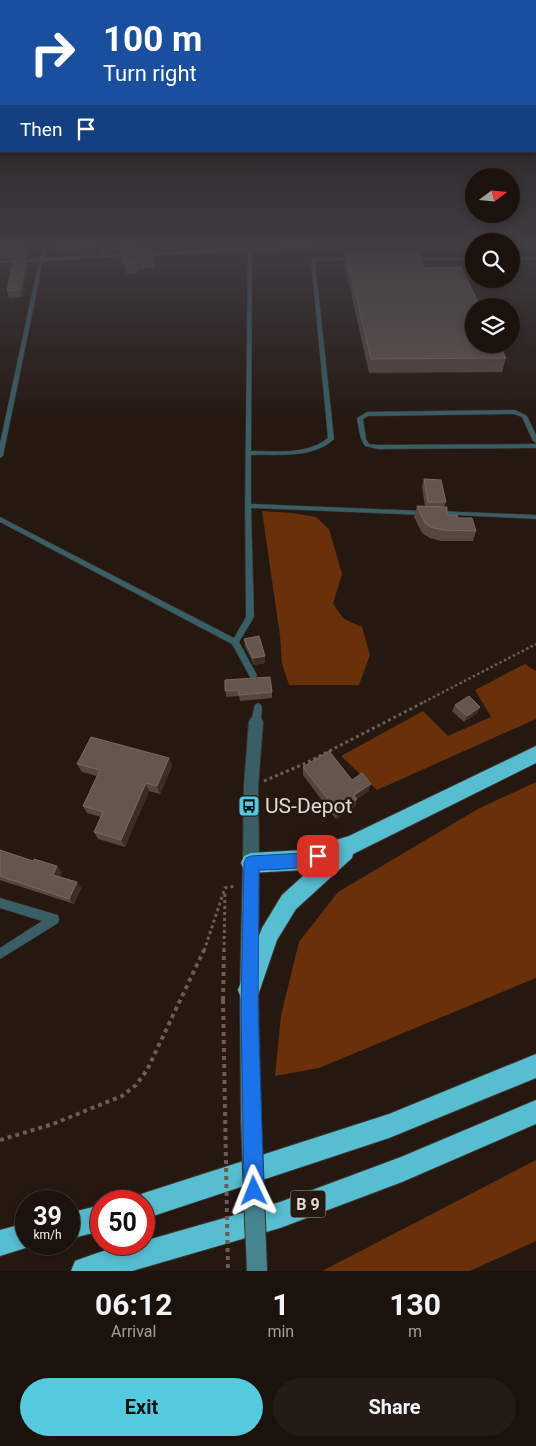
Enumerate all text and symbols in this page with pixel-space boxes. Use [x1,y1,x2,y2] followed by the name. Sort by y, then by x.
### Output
[103,19,202,60] text: 100 m
[20,20,85,85] icon: right
[103,61,197,86] text: Turn right
[72,115,100,143] icon: arrive
[20,118,62,141] text: Then
[465,168,520,222] north arrow
[465,168,520,353] map controls
[465,233,520,288] button: search
[465,298,520,353] button: layers
[237,794,261,818] bus stop icon: US-Depot
[265,794,353,818] place label: US-Depot
[297,835,339,877] pin
[304,842,332,870] icon: arrive
[227,1164,279,1216] position arrow
[90,1190,155,1255] speed limit sign: 50
[290,1190,326,1218] road number: B 9
[33,1202,62,1231] text: 39
[33,1228,62,1242] text: km/h
[95,1287,172,1322] text: 06:12
[272,1287,289,1322] text: 1
[389,1287,441,1322] text: 130
[111,1322,156,1341] text: Arrival
[267,1322,294,1341] text: min
[408,1322,422,1341] text: m
[20,1378,263,1436] button: Exit
[273,1378,516,1436] button: Share

